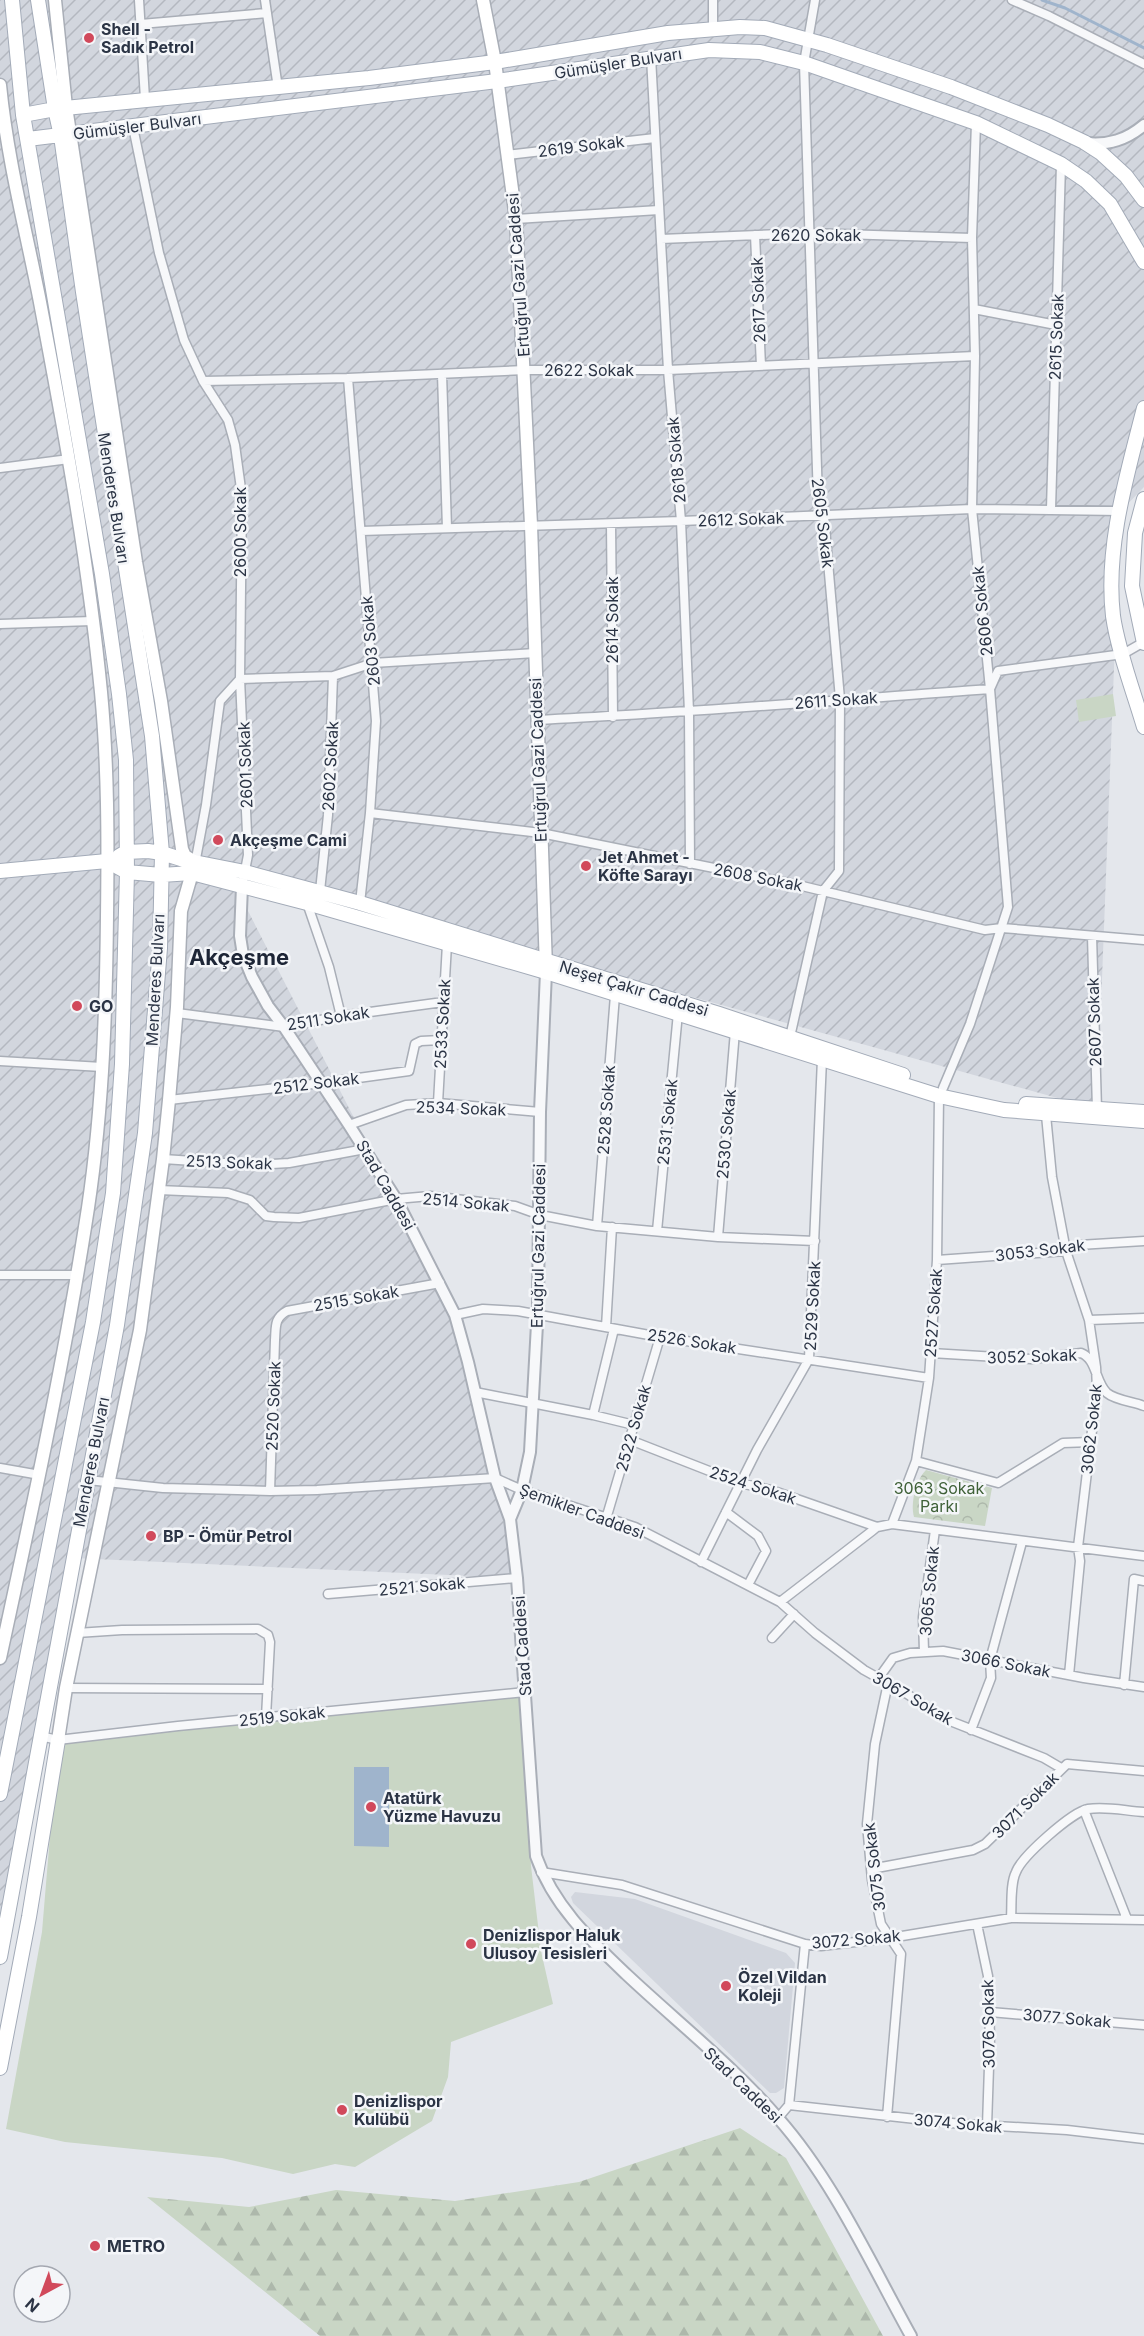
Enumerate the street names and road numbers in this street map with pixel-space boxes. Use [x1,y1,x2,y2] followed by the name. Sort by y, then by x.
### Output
[553,43,683,83] street label: Gümüşler Bulvarı
[72,108,202,144] street label: Gümüşler Bulvarı
[537,131,626,161] street label: 2619 Sokak
[502,192,534,358] street label: Ertuğrul Gazi Caddesi
[771,225,861,245] street label: 2620 Sokak
[746,256,769,343] street label: 2617 Sokak
[1044,293,1068,381] street label: 2615 Sokak
[544,360,634,380] street label: 2622 Sokak
[662,416,690,504] street label: 2618 Sokak
[94,431,134,565] street label: Menderes Bulvarı
[808,477,838,569] street label: 2605 Sokak
[230,486,250,577] street label: 2600 Sokak
[697,507,785,531] street label: 2612 Sokak
[967,565,997,657] street label: 2606 Sokak
[602,576,622,664] street label: 2614 Sokak
[356,595,384,687] street label: 2603 Sokak
[525,678,551,842] street label: Ertuğrul Gazi Caddesi
[794,687,879,713] street label: 2611 Sokak
[318,720,342,812] street label: 2602 Sokak
[233,721,257,809] street label: 2601 Sokak
[712,859,805,895] street label: 2608 Sokak
[142,913,168,1047] street label: Menderes Bulvarı
[557,956,711,1020] street label: Neşet Çakır Caddesi
[1082,977,1106,1067] street label: 2607 Sokak
[430,978,454,1070] street label: 2533 Sokak
[285,1002,371,1034] street label: 2511 Sokak
[593,1064,619,1156] street label: 2528 Sokak
[272,1068,360,1098] street label: 2512 Sokak
[653,1078,682,1166] street label: 2531 Sokak
[712,1088,740,1180] street label: 2530 Sokak
[415,1096,507,1120] street label: 2534 Sokak
[352,1136,420,1234] street label: Stad Caddesi
[185,1150,273,1174] street label: 2513 Sokak
[527,1164,549,1328] street label: Ertuğrul Gazi Caddesi
[422,1188,511,1216] street label: 2514 Sokak
[994,1235,1086,1265] street label: 3053 Sokak
[800,1260,824,1352] street label: 2529 Sokak
[920,1268,946,1358] street label: 2527 Sokak
[312,1281,401,1315] street label: 2515 Sokak
[646,1324,738,1358] street label: 2526 Sokak
[986,1344,1078,1368] street label: 3052 Sokak
[261,1360,285,1451] street label: 2520 Sokak
[611,1382,655,1474] street label: 2522 Sokak
[1076,1383,1106,1475] street label: 3062 Sokak
[69,1395,113,1529] street label: Menderes Bulvarı
[707,1462,799,1509] street label: 2524 Sokak
[517,1479,647,1543] street label: Şemikler Caddesi
[915,1545,943,1637] street label: 3065 Sokak
[378,1572,466,1600] street label: 2521 Sokak
[509,1595,535,1697] street label: Stad Caddesi
[960,1645,1053,1682] street label: 3066 Sokak
[869,1667,957,1729] street label: 3067 Sokak
[238,1701,326,1730] street label: 2519 Sokak
[987,1767,1063,1843] street label: 3071 Sokak
[859,1821,889,1912] street label: 3075 Sokak
[811,1925,902,1953] street label: 3072 Sokak
[977,1979,999,2069] street label: 3076 Sokak
[1022,2004,1112,2032] street label: 3077 Sokak
[700,2043,786,2127] street label: Stad Caddesi
[913,2109,1003,2137] street label: 3074 Sokak

